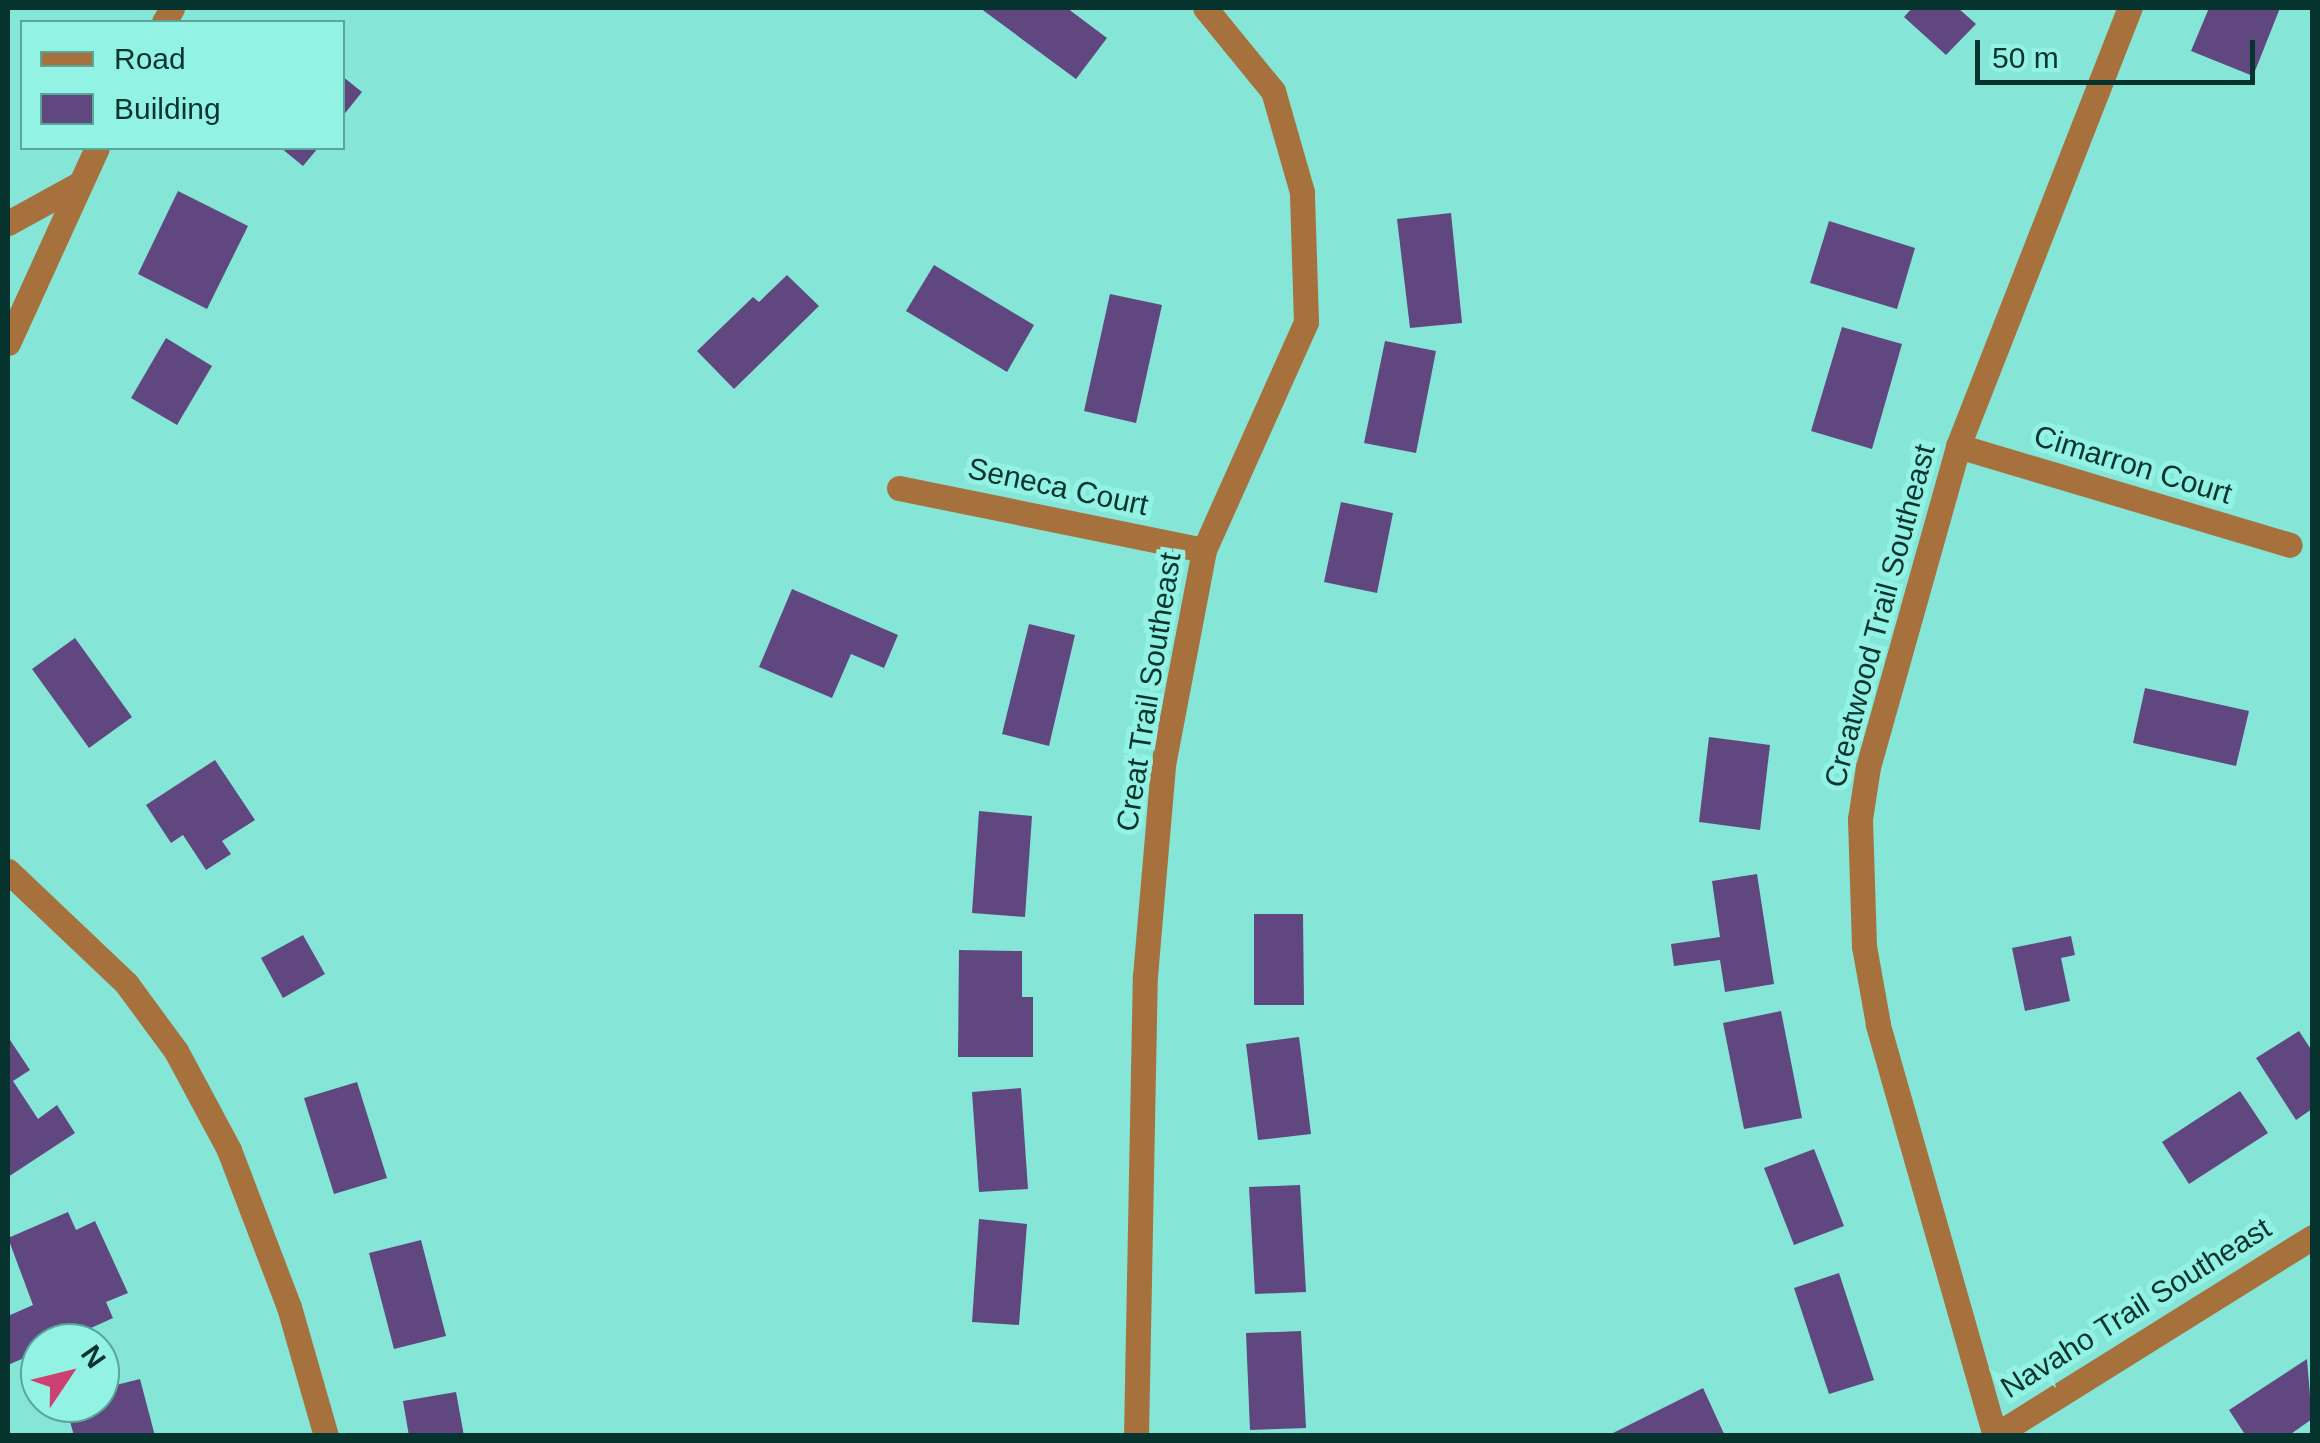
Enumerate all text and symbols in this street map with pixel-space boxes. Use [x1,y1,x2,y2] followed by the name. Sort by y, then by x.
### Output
[20,20,345,150] legend
[1980,20,2260,82] scale bar
[1992,41,2059,74] text: 50 m
[114,42,186,75] text: Road
[114,92,221,125] text: Building
[2030,418,2236,512] street label: Cimarron Court
[1817,440,1943,792] street label: Creatwood Trail Southeast
[965,450,1151,524] street label: Seneca Court
[1109,550,1189,834] street label: Creat Trail Southeast
[1994,1210,2278,1406] street label: Navaho Trail Southeast
[20,1323,120,1423] north arrow
[75,1339,112,1374] text: N

